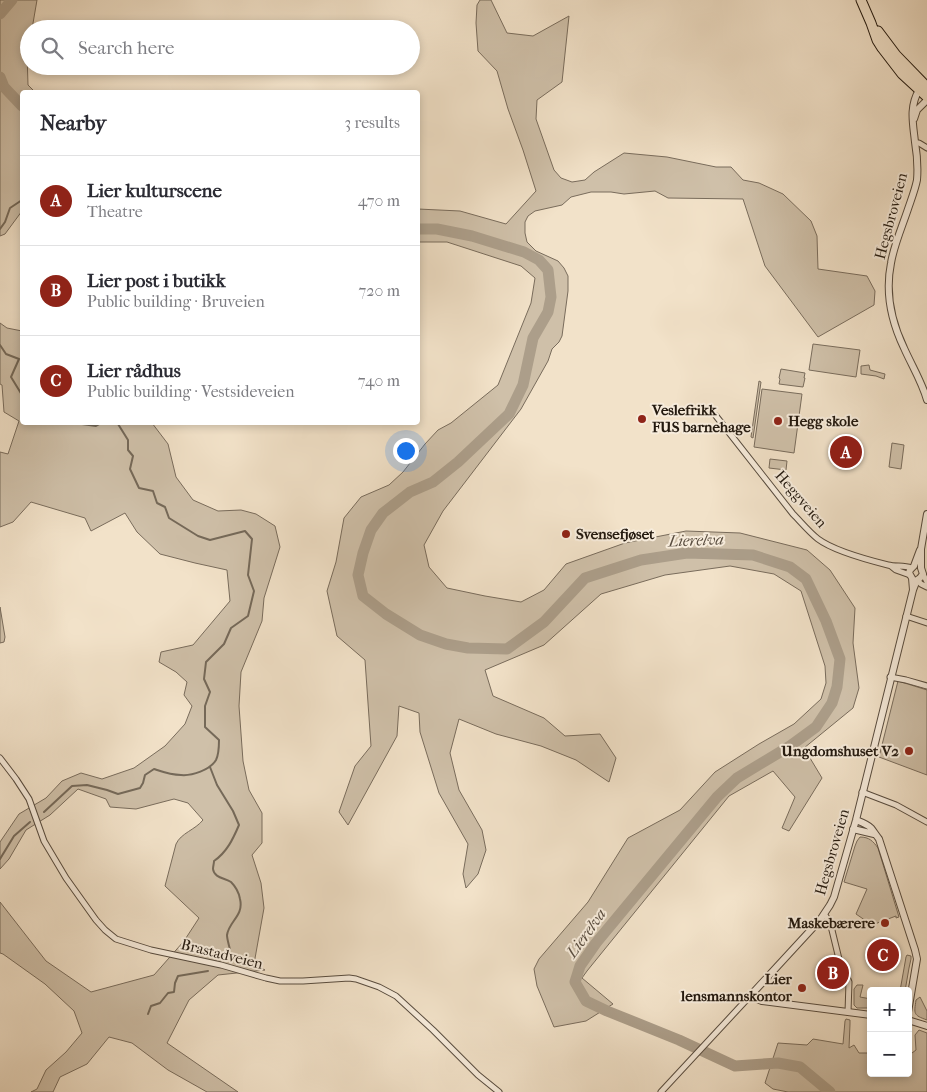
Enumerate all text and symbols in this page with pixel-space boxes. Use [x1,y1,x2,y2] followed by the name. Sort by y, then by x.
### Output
[20,20,420,75] search box
[38,34,66,62] icon: search
[78,37,174,59] text: Search here
[40,111,106,135] text: Nearby
[344,113,400,132] text: 3 results
[871,170,911,261] street label: Hegsbroveien
[87,180,222,202] text: Lier kulturscene
[51,191,61,210] text: A
[358,191,400,210] text: 470 m
[87,202,143,221] text: Theatre
[87,270,225,292] text: Lier post i butikk
[51,281,61,300] text: B
[359,281,400,300] text: 720 m
[87,292,265,311] text: Public building · Bruveien
[87,360,181,382] text: Lier rådhus
[51,371,61,390] text: C
[358,371,400,390] text: 740 m
[87,382,295,401] text: Public building · Vestsideveien
[651,401,751,436] place label: Veslefrikk FUS barnehage
[788,412,859,430] place label: Hegg skole
[636,413,648,425] marker: Veslefrikk FUS barnehage
[772,415,784,427] marker: Hegg skole
[830,433,862,471] pin: A
[393,438,419,464] your location
[771,467,831,532] street label: Heggveien
[576,525,655,543] place label: Svensefjøset
[560,528,572,540] marker: Svensefjøset
[667,530,724,550] water label: Lierelva
[780,742,899,760] place label: Ungdomshuset V2
[903,745,915,757] marker: Ungdomshuset V2
[811,806,853,897] street label: Hegsbroveien
[561,905,610,962] water label: Lierelva
[787,914,876,932] place label: Maskebærere
[879,917,891,929] marker: Maskebærere
[179,935,265,973] street label: Brastadveien
[867,936,899,974] pin: C
[817,954,849,992] pin: B
[680,970,793,1005] place label: Lier lensmannskontor
[796,982,808,994] marker: Lier lensmannskontor
[867,987,912,1077] map controls
[867,987,912,1032] button: +
[867,1032,912,1077] button: −

